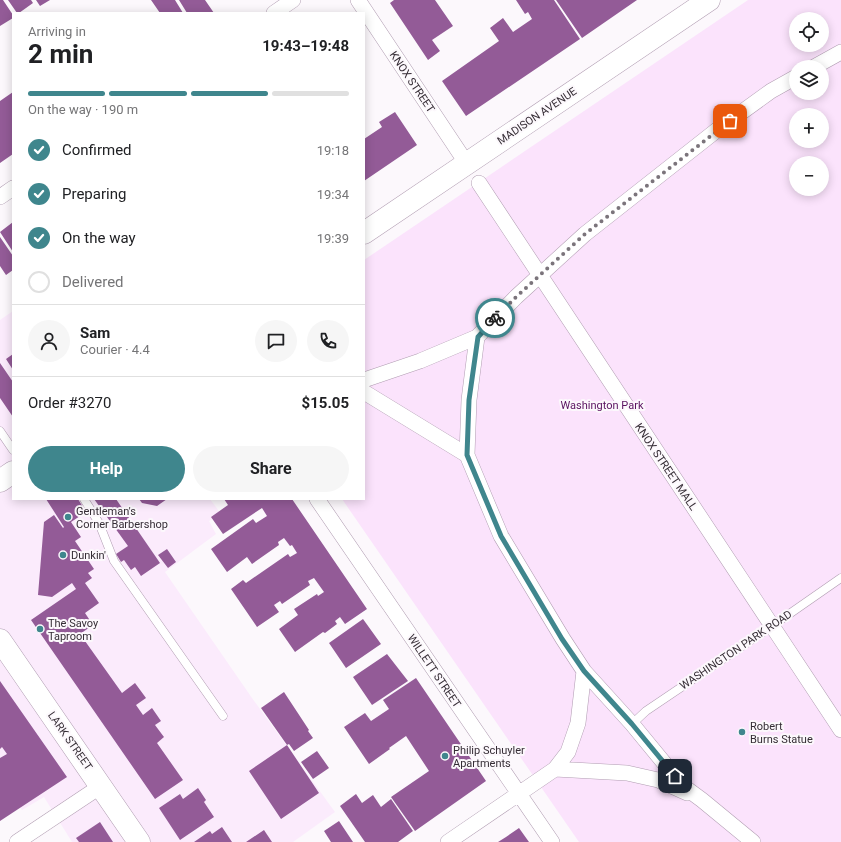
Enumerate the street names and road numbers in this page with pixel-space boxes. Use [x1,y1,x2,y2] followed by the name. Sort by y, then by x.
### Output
[387,49,437,115] street label: KNOX STREET
[495,85,579,147] street label: MADISON AVENUE
[632,421,700,513] street label: KNOX STREET MALL
[677,608,795,692] street label: WASHINGTON PARK ROAD
[405,632,464,711] street label: WILLETT STREET
[45,709,95,773] street label: LARK STREET

